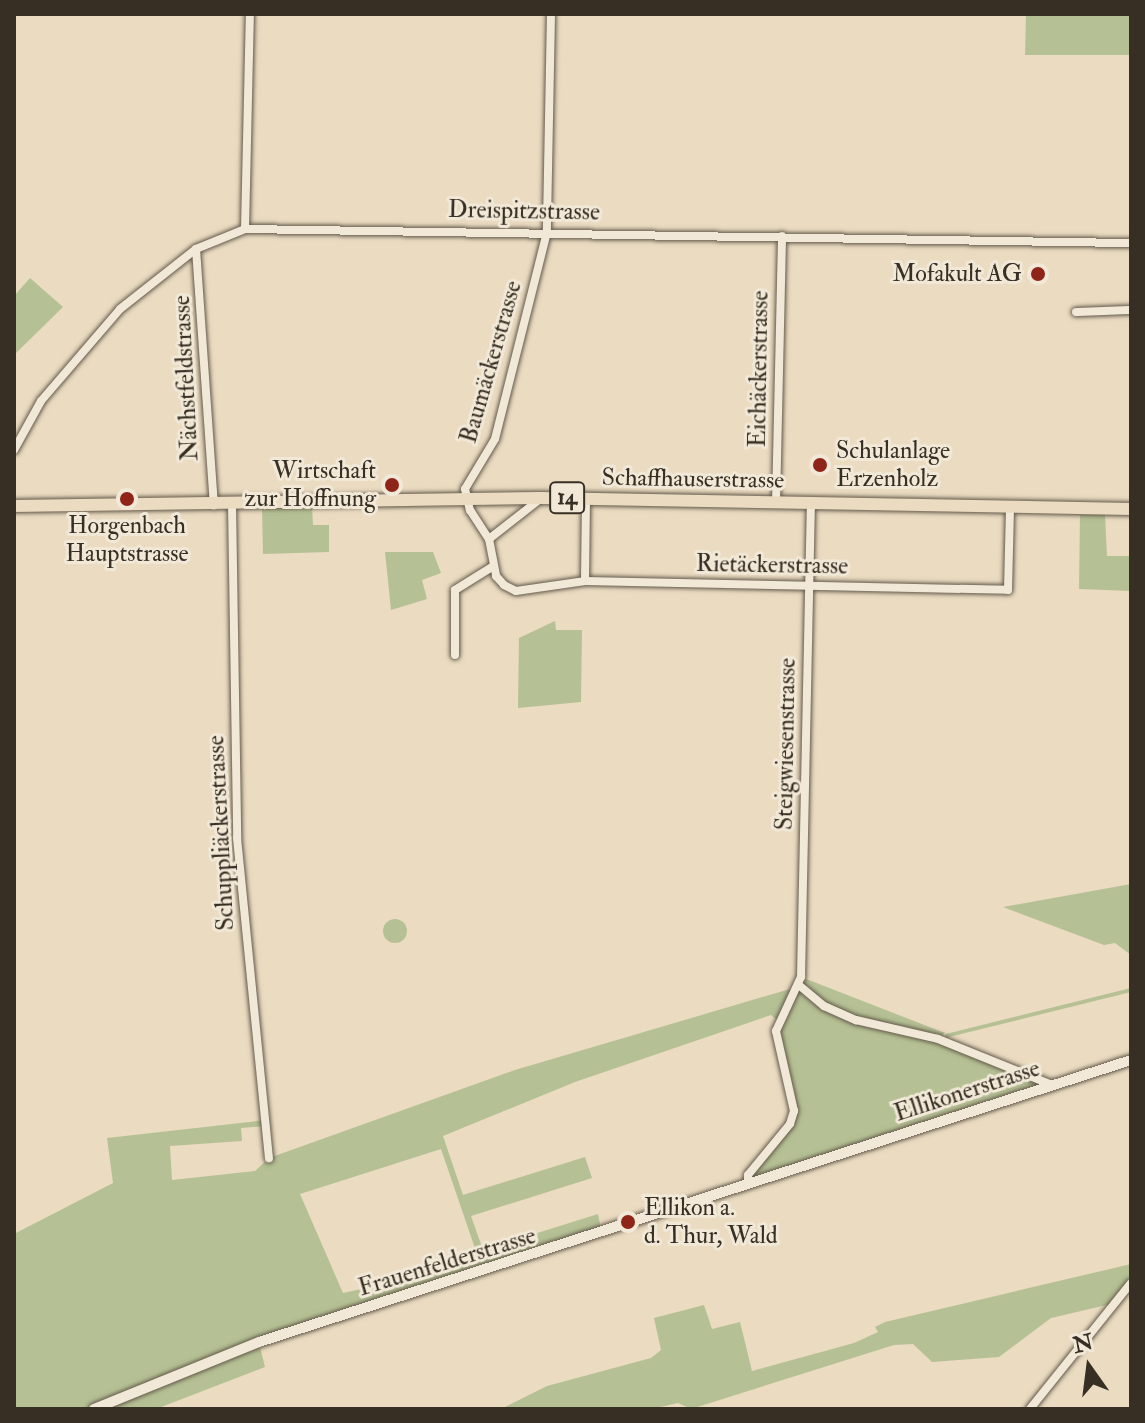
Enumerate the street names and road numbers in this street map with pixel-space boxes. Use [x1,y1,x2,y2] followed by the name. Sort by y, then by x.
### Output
[448,195,600,227] street label: Dreispitzstrasse
[454,277,528,447] street label: Baumäckerstrasse
[743,290,775,448] street label: Eichäckerstrasse
[167,294,205,462] street label: Nächstfeldstrasse
[601,463,785,495] street label: Schaffhauserstrasse
[549,480,585,516] road number: 14
[696,549,848,581] street label: Rietäckerstrasse
[770,658,802,830] street label: Steigwiesenstrasse
[202,735,240,931] street label: Schuppliäckerstrasse
[891,1054,1043,1128] street label: Ellikonerstrasse
[355,1221,539,1303] street label: Frauenfelderstrasse

